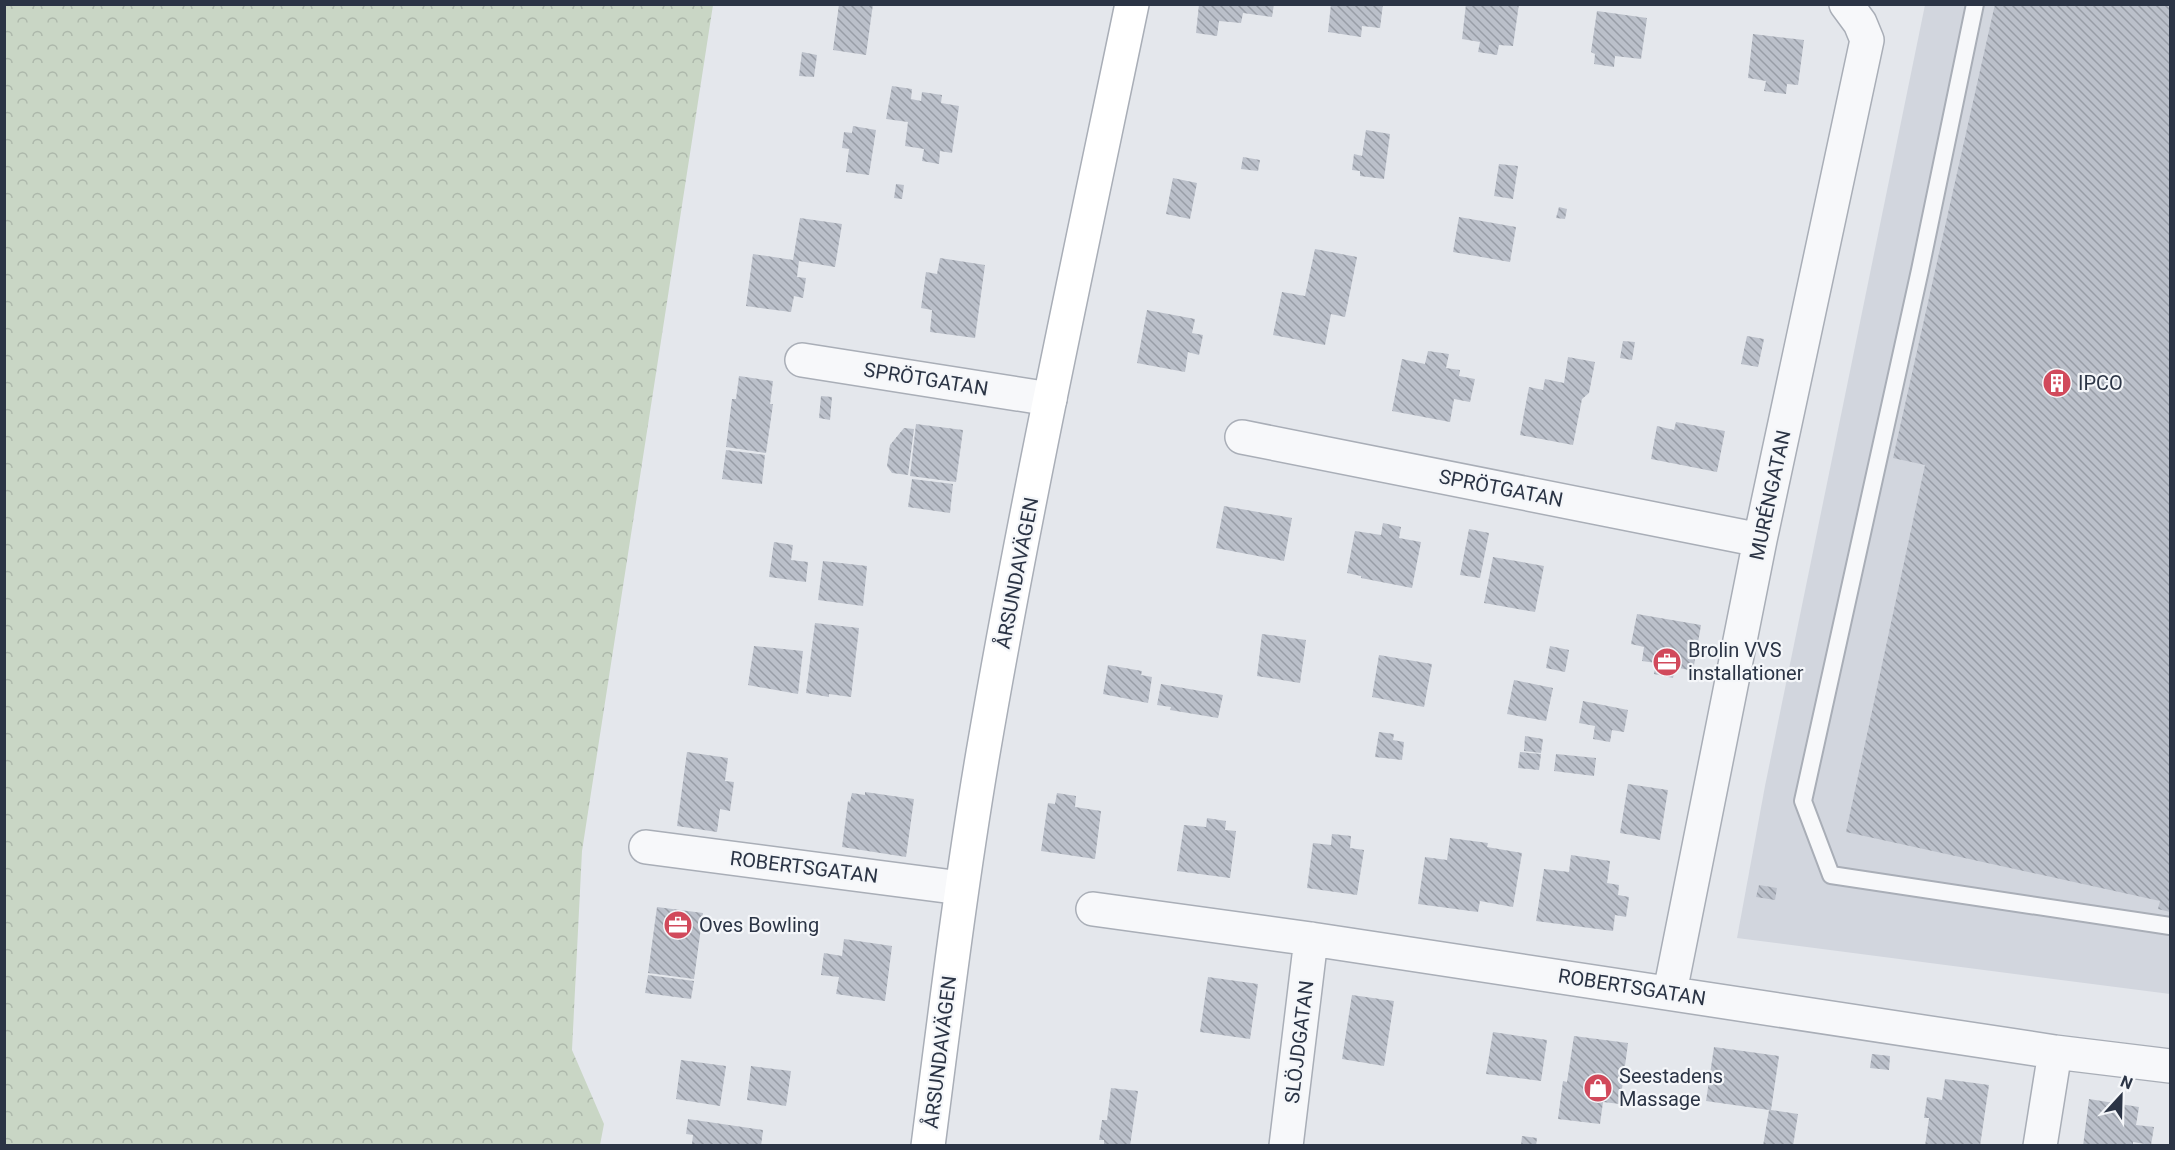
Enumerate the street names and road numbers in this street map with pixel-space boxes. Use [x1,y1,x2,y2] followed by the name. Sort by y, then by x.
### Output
[862,357,990,401] street label: SPRÖTGATAN
[1745,428,1795,562] street label: MURÉNGATAN
[1437,464,1565,512] street label: SPRÖTGATAN
[991,495,1043,651] street label: ÅRSUNDAVÄGEN
[729,846,879,888] street label: ROBERTSGATAN
[1557,963,1707,1011] street label: ROBERTSGATAN
[919,974,961,1130] street label: ÅRSUNDAVÄGEN
[1280,979,1318,1105] street label: SLÖJDGATAN

